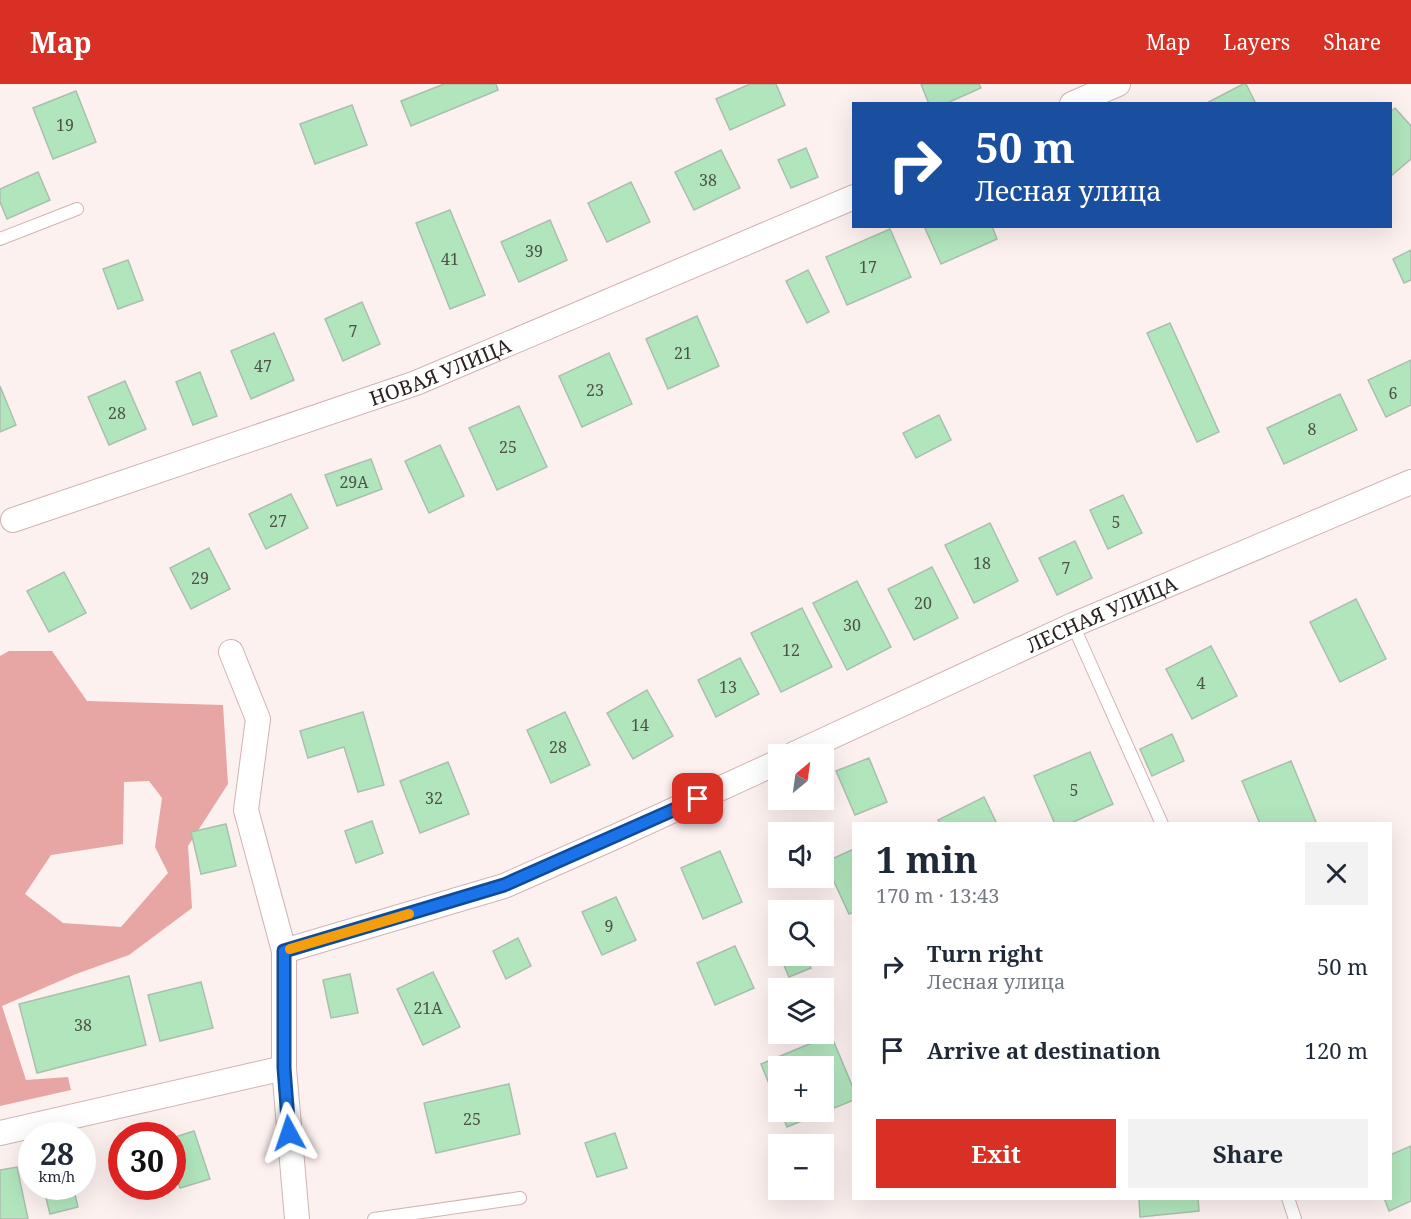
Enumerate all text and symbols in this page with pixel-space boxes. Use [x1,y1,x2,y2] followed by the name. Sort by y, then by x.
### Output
[30,23,92,61] text: Map
[1146,28,1190,56] text: Map
[1223,28,1290,56] text: Layers
[1323,28,1381,56] text: Share
[56,114,74,136] house number: 19
[975,118,1075,175] text: 50 m
[876,126,954,204] icon: right
[699,169,717,191] house number: 38
[975,172,1162,209] text: Лесная улица
[525,240,543,262] house number: 39
[441,248,459,270] house number: 41
[859,256,877,278] house number: 17
[349,320,358,342] house number: 7
[366,331,515,411] street label: НОВАЯ УЛИЦА
[674,342,692,364] house number: 21
[254,355,272,377] house number: 47
[586,379,604,401] house number: 23
[1389,382,1398,404] house number: 6
[108,402,126,424] house number: 28
[1308,418,1317,440] house number: 8
[499,436,517,458] house number: 25
[339,471,369,493] house number: 29А
[269,510,287,532] house number: 27
[1112,511,1120,533] house number: 5
[973,552,991,574] house number: 18
[1062,557,1071,579] house number: 7
[191,567,209,589] house number: 29
[1022,569,1182,658] street label: ЛЕСНАЯ УЛИЦА
[914,592,932,614] house number: 20
[843,614,861,636] house number: 30
[782,639,800,661] house number: 12
[1197,672,1206,694] house number: 4
[719,676,737,698] house number: 13
[631,714,649,736] house number: 14
[549,736,567,758] house number: 28
[768,744,834,810] north arrow
[768,744,834,1200] map controls
[672,773,723,824] pin
[1070,779,1078,801] house number: 5
[681,782,714,815] icon: arrive
[425,787,443,809] house number: 32
[768,822,834,888] button: sound
[876,835,978,884] text: 1 min
[1305,842,1368,905] button: close
[876,882,999,909] text: 170 m · 13:43
[768,900,834,966] button: search
[605,915,613,937] house number: 9
[927,938,1043,968] text: Turn right
[876,950,909,983] icon: right
[1317,951,1368,981] text: 50 m
[927,968,1065,995] text: Лесная улица
[768,978,834,1044] button: layers
[413,997,443,1019] house number: 21А
[74,1014,92,1036] house number: 38
[876,1034,909,1067] icon: arrive
[927,1035,1161,1065] text: Arrive at destination
[1305,1035,1368,1065] text: 120 m
[768,1056,834,1122] button: +
[257,1101,321,1165] position arrow
[463,1108,481,1130] house number: 25
[876,1119,1116,1188] button: Exit
[1128,1119,1368,1188] button: Share
[108,1122,186,1200] speed limit sign: 30
[40,1133,74,1174] text: 28
[768,1134,834,1200] button: −
[39,1166,75,1186] text: km/h

